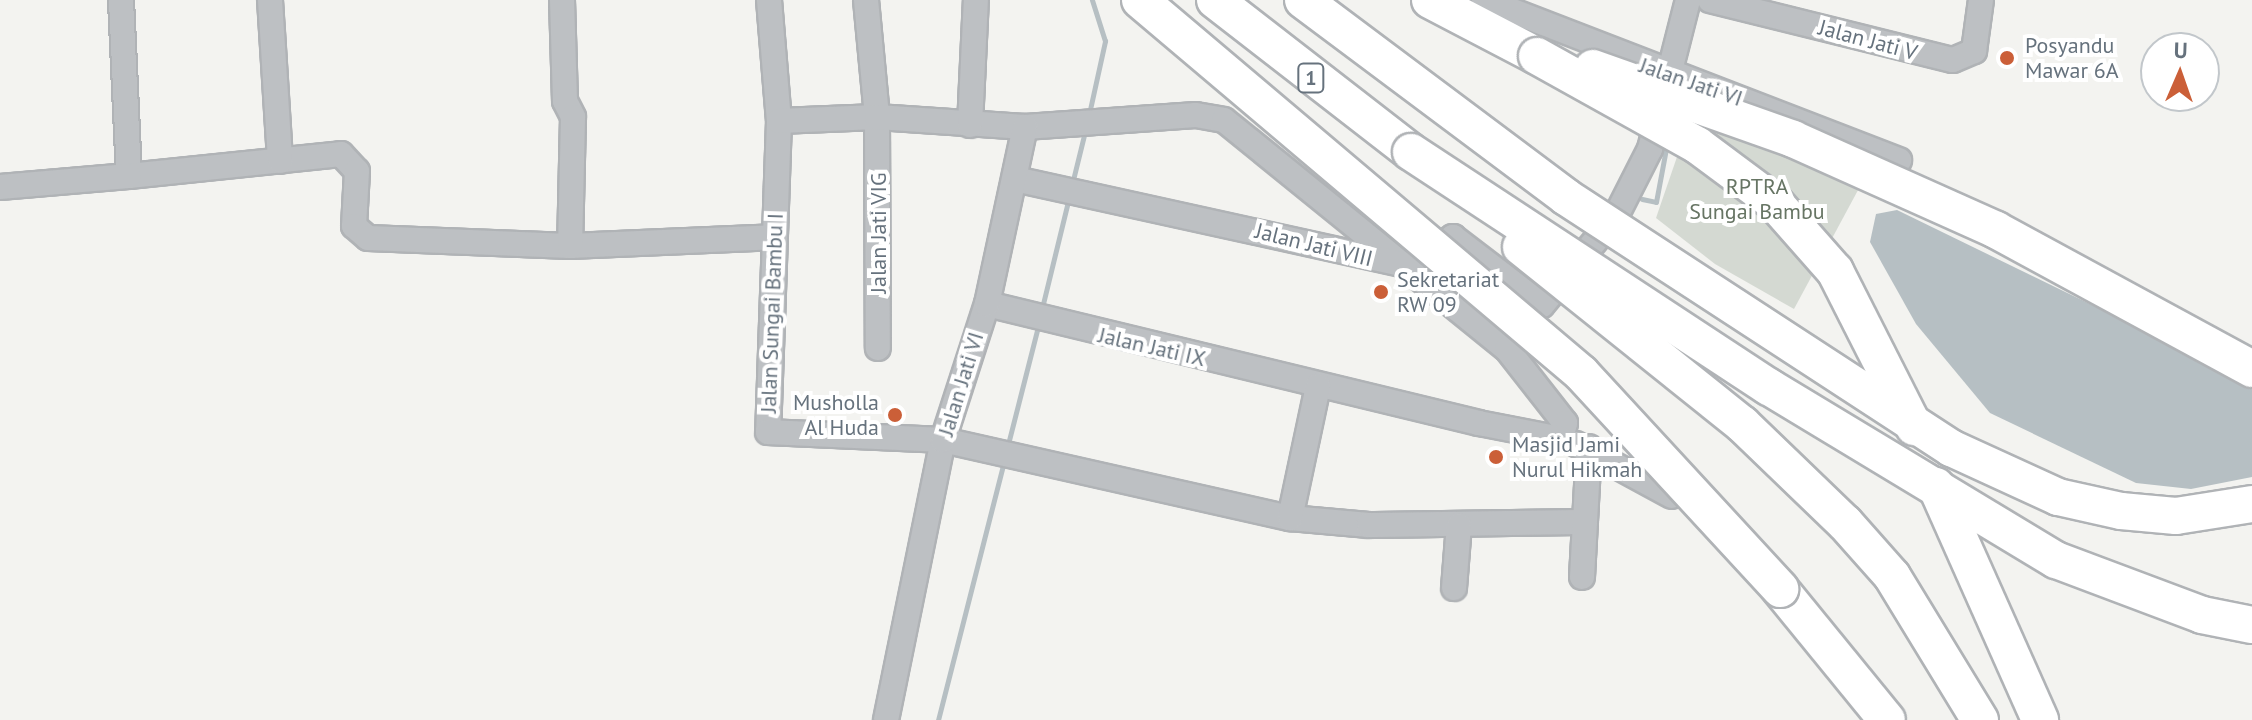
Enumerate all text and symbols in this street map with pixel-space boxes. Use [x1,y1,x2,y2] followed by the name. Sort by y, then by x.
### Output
[1816,14,1920,66] street label: Jalan Jati V
[2025,32,2119,84] place label: Posyandu Mawar 6A
[2140,32,2220,112] north arrow
[2173,36,2188,64] text: U
[1996,47,2018,69] marker: Posyandu Mawar 6A
[1636,52,1746,112] street label: Jalan Jati VI
[1297,62,1325,94] road number: 1
[866,172,892,294] street label: Jalan Jati VIG
[1689,173,1825,224] park label: RPTRA Sungai Bambu
[755,212,789,414] street label: Jalan Sungai Bambu I
[1252,218,1376,272] street label: Jalan Jati VIII
[1397,266,1499,318] place label: Sekretariat RW 09
[1372,283,1390,301] marker: Sekretariat RW 09
[1096,322,1208,372] street label: Jalan Jati IX
[933,329,989,439] street label: Jalan Jati VI
[793,389,879,440] place label: Musholla Al Huda
[886,406,904,424] marker: Musholla Al Huda
[1512,431,1642,482] place label: Masjid Jami Nurul Hikmah
[1487,448,1505,466] marker: Masjid Jami Nurul Hikmah

